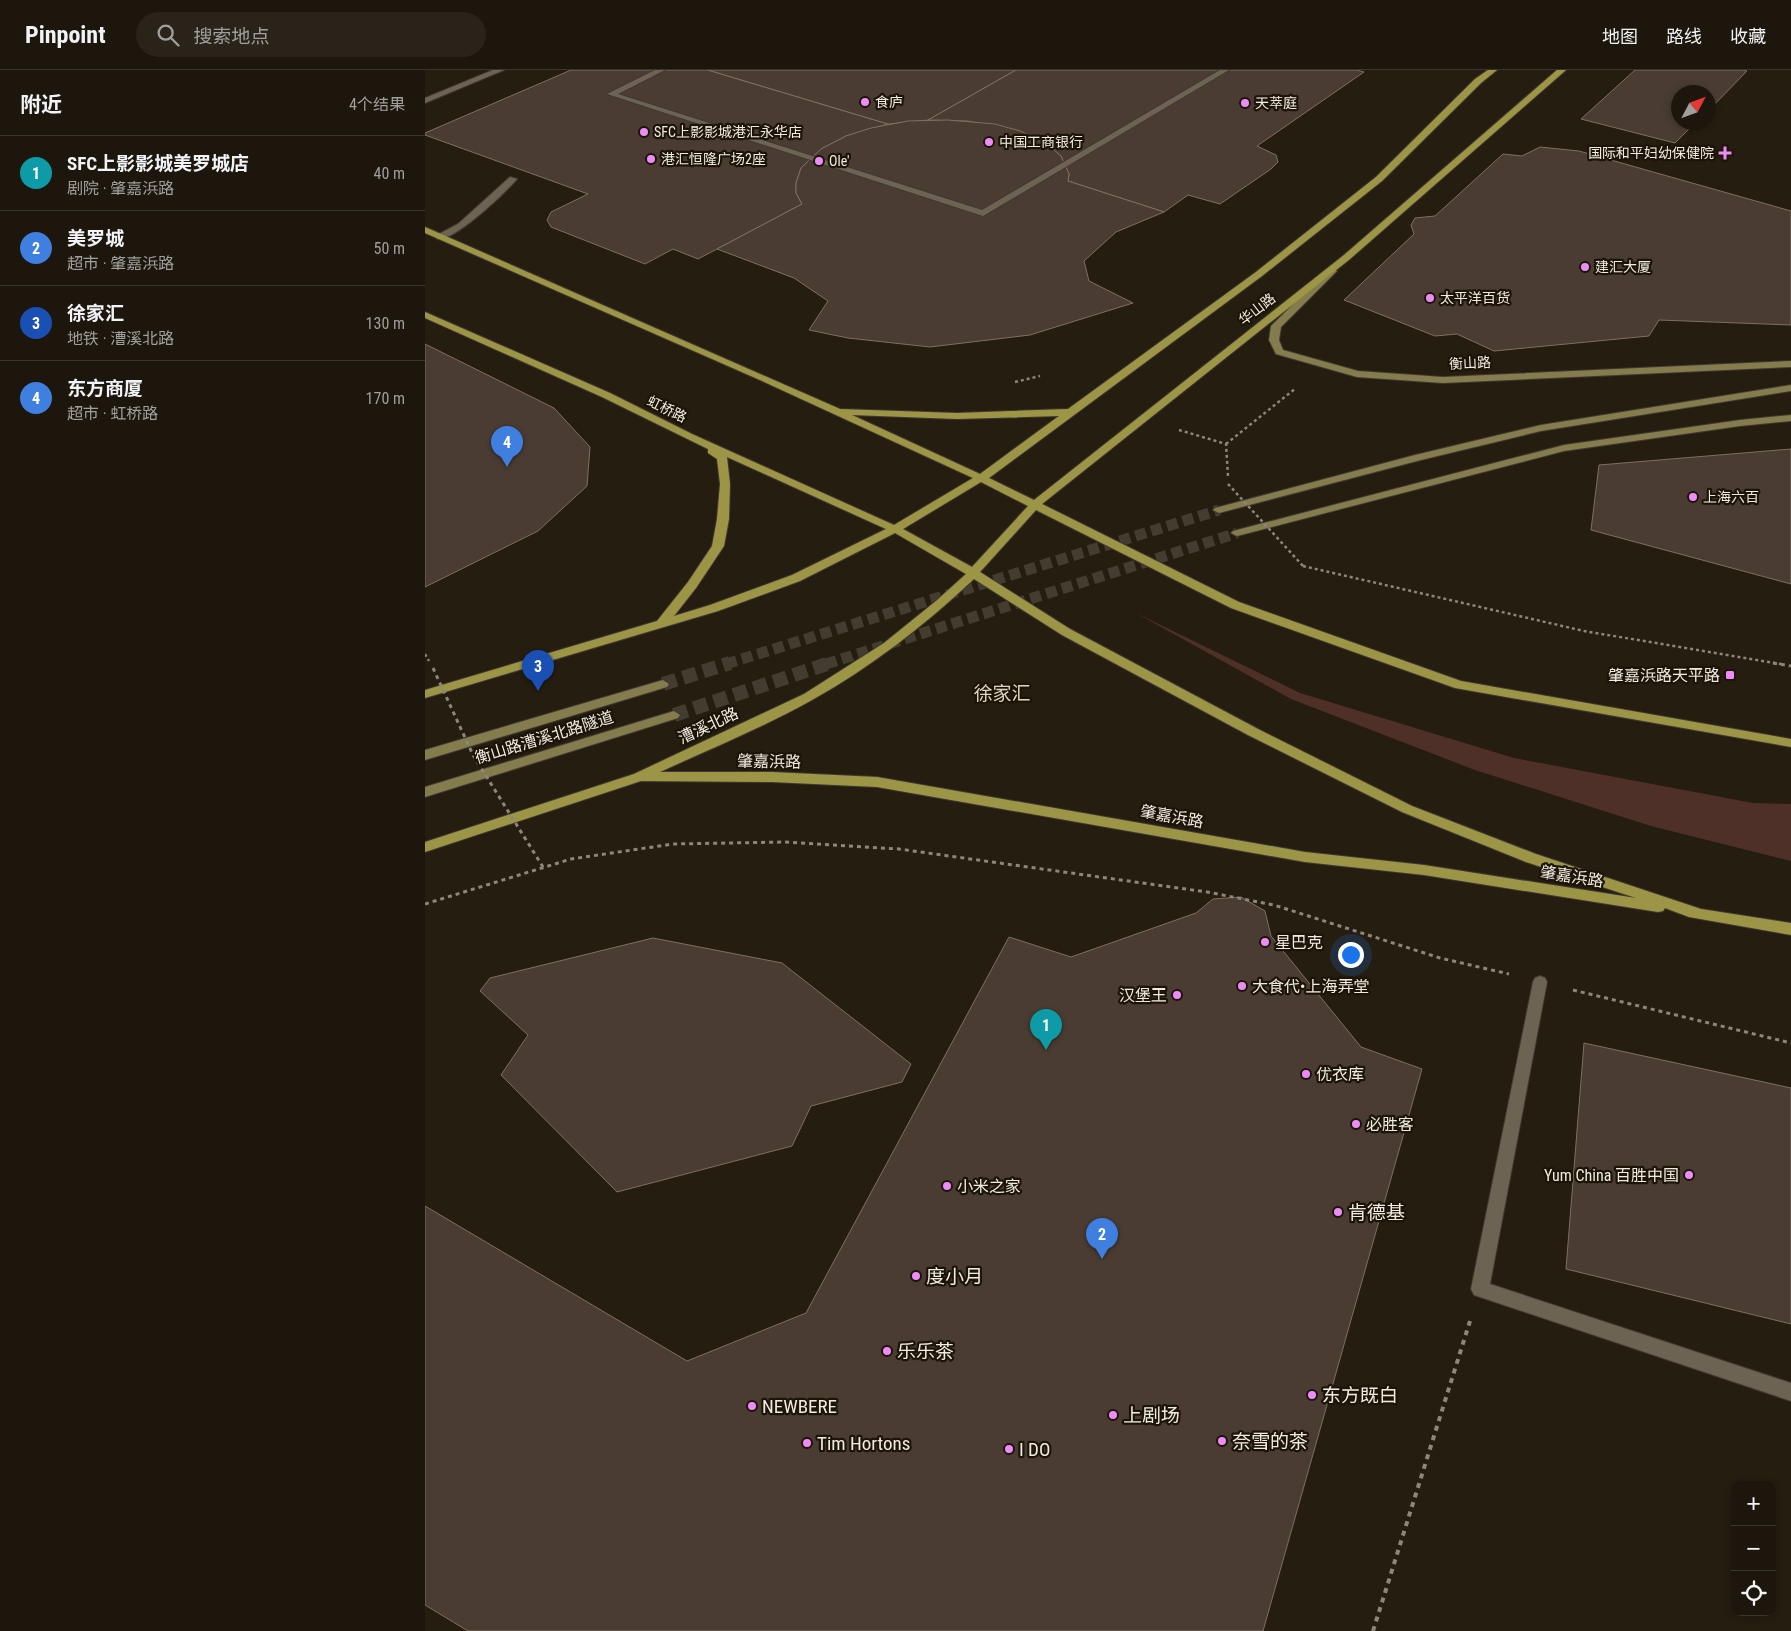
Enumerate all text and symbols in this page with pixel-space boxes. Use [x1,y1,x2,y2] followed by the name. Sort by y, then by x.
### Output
[136,12,486,57] search box
[25,21,106,49] text: Pinpoint
[154,21,182,49] icon: search
[194,25,270,48] text: 搜索地点
[1602,26,1638,47] text: 地图
[1666,26,1702,47] text: 路线
[1730,26,1766,47] text: 收藏
[1671,85,1716,130] north arrow
[20,93,62,117] text: 附近
[875,94,903,110] place label: 食庐
[349,95,405,114] text: 4个结果
[1255,95,1297,111] place label: 天萃庭
[859,96,871,108] marker: 食庐
[1239,97,1251,109] marker: 天萃庭
[654,124,802,140] place label: SFC上影影城港汇永华店
[638,126,650,138] marker: SFC上影影城港汇永华店
[999,134,1083,150] place label: 中国工商银行
[983,136,995,148] marker: 中国工商银行
[1588,145,1714,161] place label: 国际和平妇幼保健院
[1718,146,1732,160] marker: 国际和平妇幼保健院
[661,151,766,167] place label: 港汇恒隆广场2座
[67,152,249,175] text: SFC上影影城美罗城店
[645,153,657,165] marker: 港汇恒隆广场2座
[829,153,850,169] place label: Ole'
[813,155,825,167] marker: Ole'
[32,164,40,183] text: 1
[373,164,405,183] text: 40 m
[67,179,174,198] text: 剧院 · 肇嘉浜路
[67,227,124,250] text: 美罗城
[32,239,40,258] text: 2
[373,239,405,258] text: 50 m
[67,254,174,273] text: 超市 · 肇嘉浜路
[1595,259,1651,275] place label: 建汇大厦
[1579,261,1591,273] marker: 建汇大厦
[1236,290,1278,328] street label: 华山路
[1440,290,1510,306] place label: 太平洋百货
[1424,292,1436,304] marker: 太平洋百货
[67,302,124,325] text: 徐家汇
[32,314,40,333] text: 3
[366,314,405,333] text: 130 m
[67,329,174,348] text: 地铁 · 漕溪北路
[1449,354,1491,372] street label: 衡山路
[67,377,143,400] text: 东方商厦
[32,389,40,408] text: 4
[366,389,405,408] text: 170 m
[645,393,689,425] street label: 虹桥路
[67,404,158,423] text: 超市 · 虹桥路
[491,426,523,467] pin: 4
[1703,489,1759,505] place label: 上海六百
[1687,491,1699,503] marker: 上海六百
[522,650,554,691] pin: 3
[1608,666,1720,685] place label: 肇嘉浜路天平路
[1724,669,1736,681] marker: 肇嘉浜路天平路
[973,682,1031,705] district label: 徐家汇
[675,703,741,748] street label: 漕溪北路
[473,707,616,768] street label: 衡山路漕溪北路隧道
[737,751,801,772] street label: 肇嘉浜路
[1139,802,1205,831] street label: 肇嘉浜路
[1539,862,1605,891] street label: 肇嘉浜路
[1275,933,1323,952] place label: 星巴克
[1259,936,1271,948] marker: 星巴克
[1338,942,1364,968] your location
[1252,977,1369,996] place label: 大食代•上海弄堂
[1236,980,1248,992] marker: 大食代•上海弄堂
[1119,986,1167,1005] place label: 汉堡王
[1171,989,1183,1001] marker: 汉堡王
[1030,1009,1062,1050] pin: 1
[1316,1065,1364,1084] place label: 优衣库
[1300,1068,1312,1080] marker: 优衣库
[1366,1115,1414,1134] place label: 必胜客
[1350,1118,1362,1130] marker: 必胜客
[1544,1166,1679,1185] place label: Yum China 百胜中国
[1683,1169,1695,1181] marker: Yum China 百胜中国
[957,1177,1021,1196] place label: 小米之家
[941,1180,953,1192] marker: 小米之家
[1348,1201,1405,1224] place label: 肯德基
[1332,1206,1344,1218] marker: 肯德基
[1086,1218,1118,1259] pin: 2
[926,1265,983,1288] place label: 度小月
[910,1270,922,1282] marker: 度小月
[897,1340,954,1363] place label: 乐乐茶
[881,1345,893,1357] marker: 乐乐茶
[1322,1384,1398,1407] place label: 东方既白
[1306,1389,1318,1401] marker: 东方既白
[762,1395,837,1418] place label: NEWBERE
[746,1400,758,1412] marker: NEWBERE
[1123,1404,1180,1427] place label: 上剧场
[1107,1409,1119,1421] marker: 上剧场
[1232,1430,1308,1453] place label: 奈雪的茶
[817,1432,910,1455] place label: Tim Hortons
[1216,1435,1228,1447] marker: 奈雪的茶
[801,1437,813,1449] marker: Tim Hortons
[1019,1438,1050,1461] place label: I DO
[1003,1443,1015,1455] marker: I DO
[1731,1481,1776,1616] map controls
[1731,1481,1776,1526] button: +
[1731,1526,1776,1571] button: −
[1731,1571,1776,1616] button: locate

